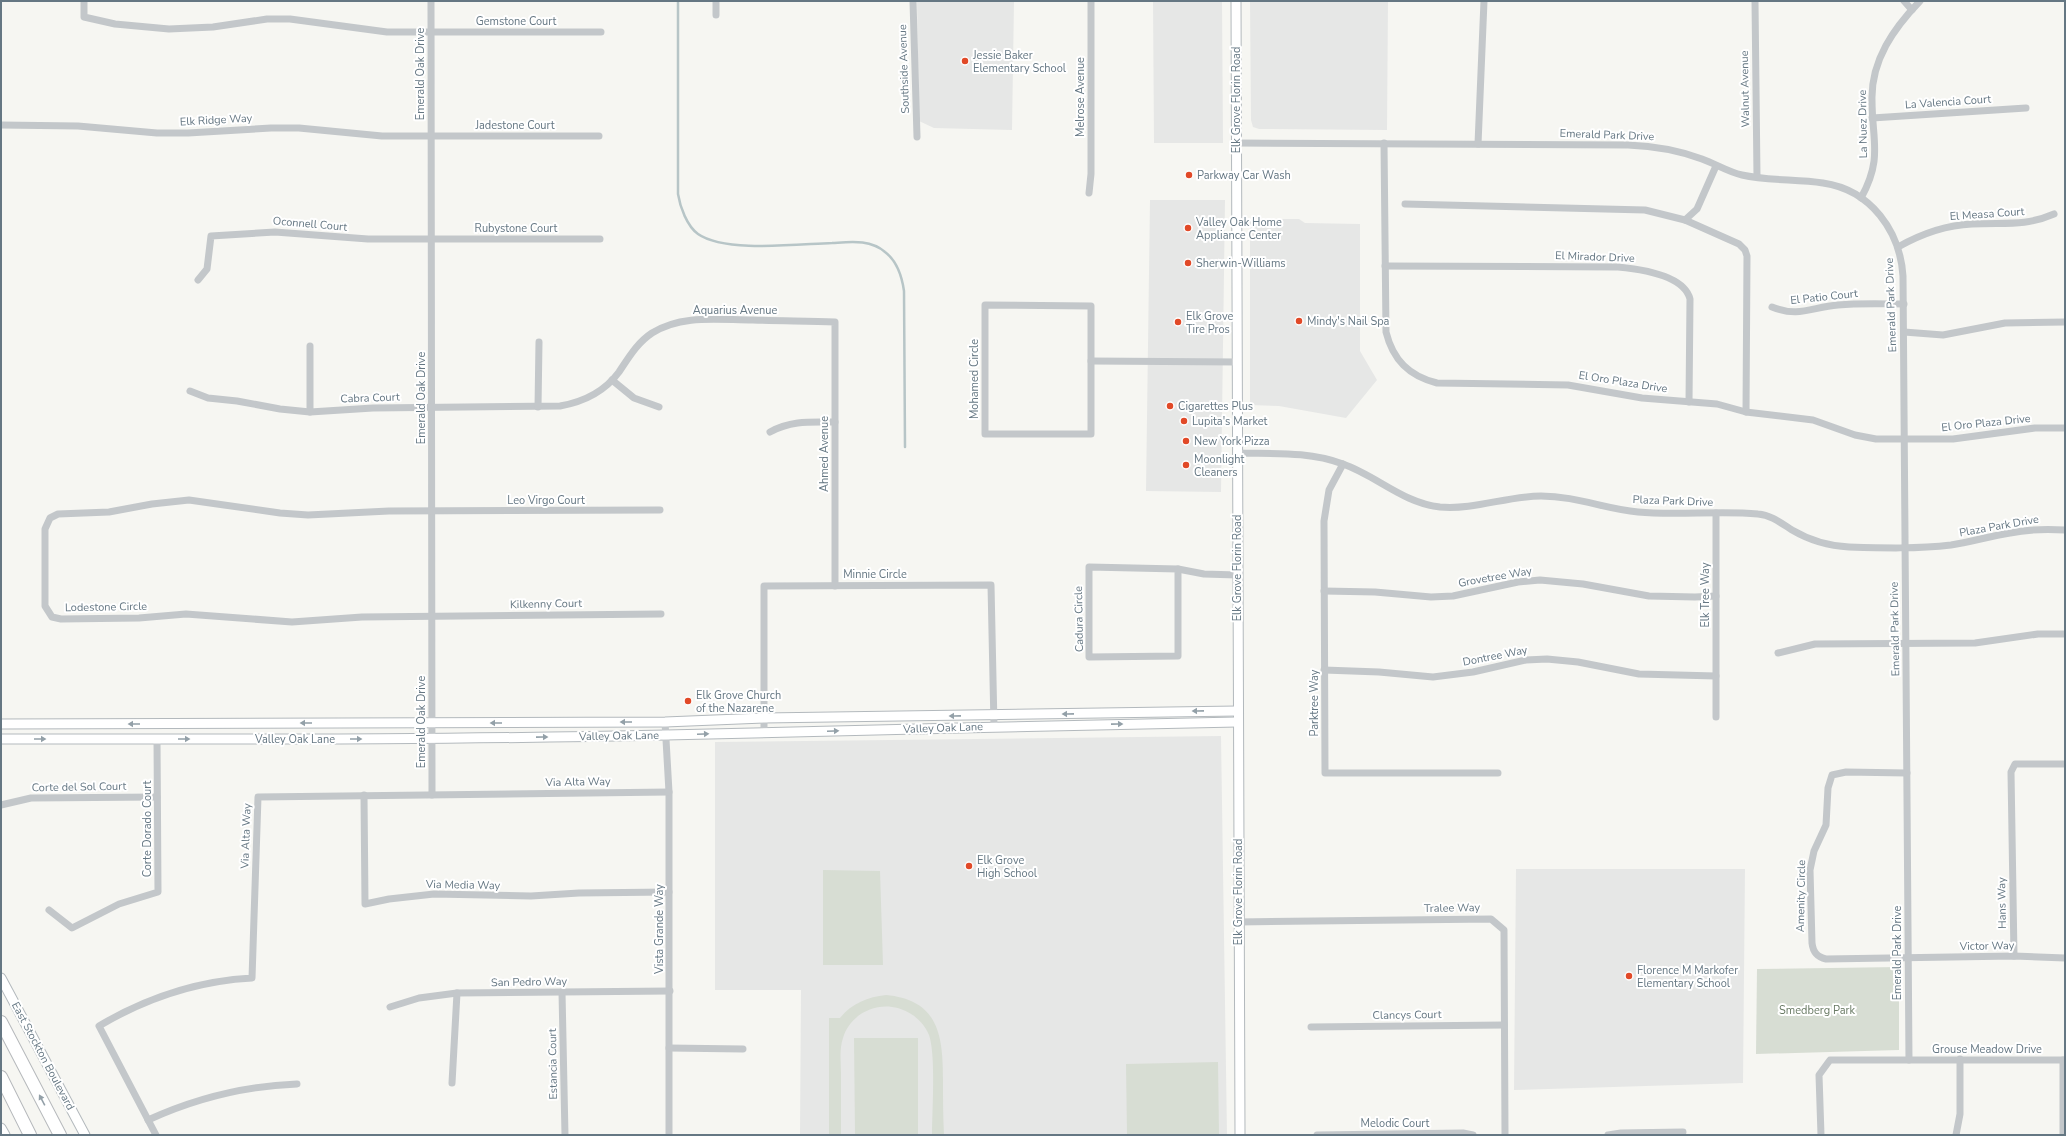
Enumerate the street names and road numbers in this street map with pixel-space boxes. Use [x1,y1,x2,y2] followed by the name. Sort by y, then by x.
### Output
[476,14,557,29] street label: Gemstone Court
[895,24,913,114] street label: Southside Avenue
[413,28,428,120] street label: Emerald Oak Drive
[1229,47,1244,153] street label: Elk Grove Florin Road
[1737,50,1753,128] street label: Walnut Avenue
[1073,57,1088,137] street label: Melrose Avenue
[1855,89,1871,159] street label: La Nuez Drive
[1904,91,1992,112] street label: La Valencia Court
[179,111,253,129] street label: Elk Ridge Way
[474,118,555,133] street label: Jadestone Court
[1559,126,1655,144] street label: Emerald Park Drive
[1949,204,2025,224] street label: El Measa Court
[272,213,348,235] street label: Oconnell Court
[475,221,558,236] street label: Rubystone Court
[1555,248,1635,266] street label: El Mirador Drive
[1882,257,1900,353] street label: Emerald Park Drive
[1790,286,1859,308] street label: El Patio Court
[693,303,777,318] street label: Aquarius Avenue
[967,339,982,419] street label: Mohamed Circle
[414,352,429,444] street label: Emerald Oak Drive
[1578,368,1669,396] street label: El Oro Plaza Drive
[340,389,400,407] street label: Cabra Court
[1941,411,2031,435] street label: El Oro Plaza Drive
[817,416,832,492] street label: Ahmed Avenue
[1632,492,1714,510] street label: Plaza Park Drive
[507,493,585,508] street label: Leo Virgo Court
[1958,512,2040,540] street label: Plaza Park Drive
[1230,515,1245,621] street label: Elk Grove Florin Road
[1698,562,1713,628] street label: Elk Tree Way
[1457,563,1533,591] street label: Grovetree Way
[843,567,907,582] street label: Minnie Circle
[1887,581,1903,676] street label: Emerald Park Drive
[1071,586,1087,652] street label: Cadura Circle
[510,596,582,612] street label: Kilkenny Court
[65,599,147,615] street label: Lodestone Circle
[1461,642,1529,670] street label: Dontree Way
[1307,669,1322,737] street label: Parktree Way
[414,676,429,768] street label: Emerald Oak Drive
[902,719,983,737] street label: Valley Oak Lane
[578,728,659,744] street label: Valley Oak Lane
[254,732,335,747] street label: Valley Oak Lane
[544,774,611,790] street label: Via Alta Way
[32,779,127,795] street label: Corte del Sol Court
[140,781,155,877] street label: Corte Dorado Court
[237,803,255,870] street label: Via Alta Way
[1231,839,1246,945] street label: Elk Grove Florin Road
[1793,860,1809,932] street label: Amenity Circle
[425,877,501,893] street label: Via Media Way
[1994,877,2010,929] street label: Hans Way
[652,884,667,975] street label: Vista Grande Way
[1424,900,1481,916] street label: Tralee Way
[1890,905,1905,1000] street label: Emerald Park Drive
[1958,938,2015,954] street label: Victor Way
[491,974,568,990] street label: San Pedro Way
[8,999,78,1113] street label: East Stockton Boulevard
[1372,1007,1442,1023] street label: Clancys Court
[545,1028,561,1100] street label: Estancia Court
[1932,1042,2042,1057] street label: Grouse Meadow Drive
[1361,1116,1430,1131] street label: Melodic Court

